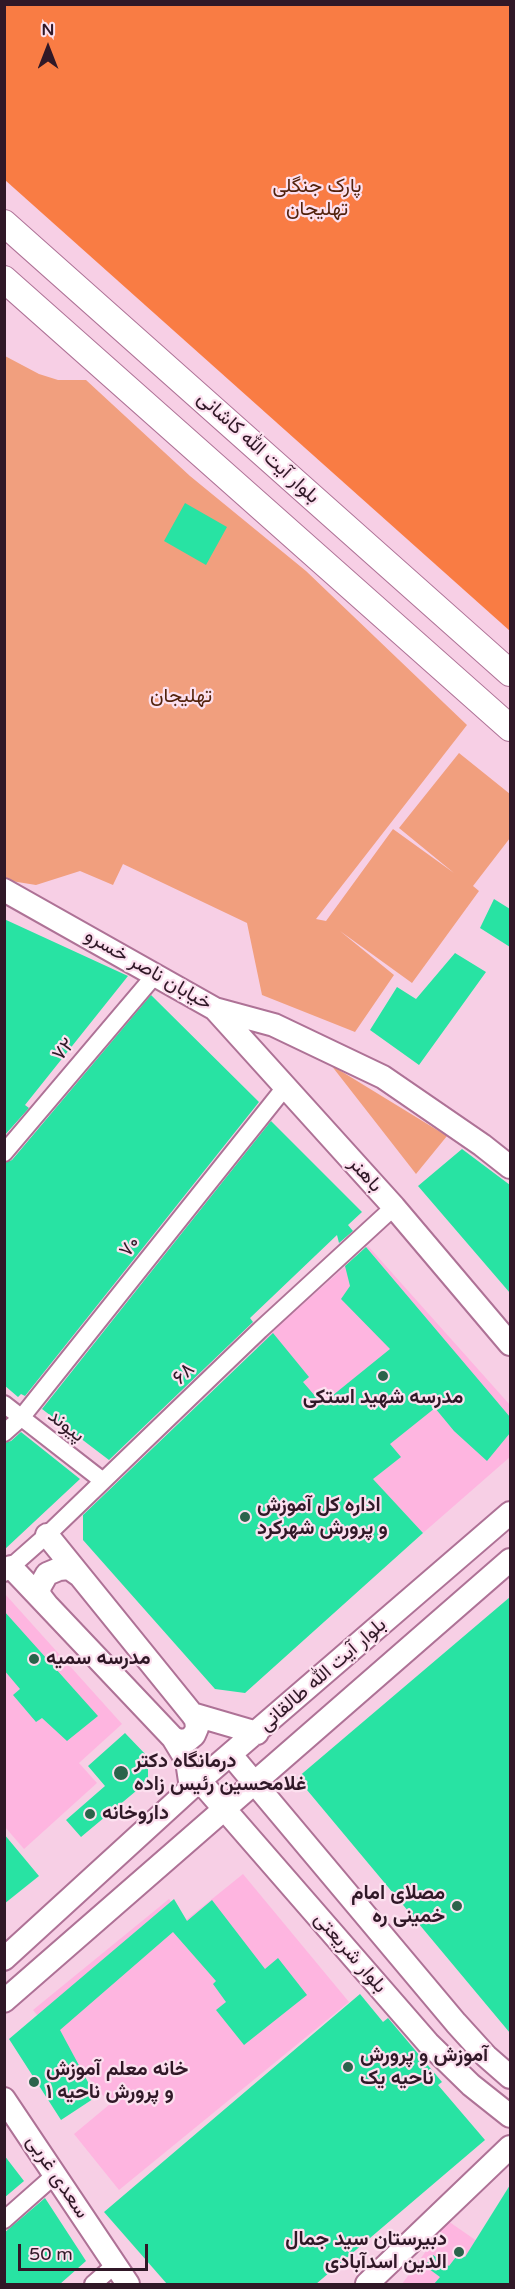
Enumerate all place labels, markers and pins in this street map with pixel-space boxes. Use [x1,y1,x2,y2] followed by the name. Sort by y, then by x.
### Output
[376,1369,390,1383] marker: مدرسه شهید استکی
[303,1386,463,1410] place label: مدرسه شهید استکی
[257,1494,388,1541] place label: اداره کل آموزش و پرورش شهرکرد
[238,1510,252,1524] marker: اداره کل آموزش و پرورش شهرکرد
[46,1647,151,1671] place label: مدرسه سمیه
[27,1652,41,1666] marker: مدرسه سمیه
[134,1750,306,1797] place label: درمانگاه دکتر غلامحسین رئیس زاده
[112,1764,130,1782] marker: درمانگاه دکتر غلامحسین رئیس زاده
[102,1802,169,1826] place label: داروخانه
[83,1807,97,1821] marker: داروخانه
[351,1882,445,1929] place label: مصلای امام خمینی ره
[450,1899,464,1913] marker: مصلای امام خمینی ره
[360,2044,488,2091] place label: آموزش و پرورش ناحیه یک
[46,2058,188,2105] place label: خانه معلم آموزش و پرورش ناحیه ۱
[341,2060,355,2074] marker: آموزش و پرورش ناحیه یک
[27,2075,41,2089] marker: خانه معلم آموزش و پرورش ناحیه ۱
[285,2228,447,2275] place label: دبیرستان سید جمال الدین اسدآبادی
[452,2245,466,2259] marker: دبیرستان سید جمال الدین اسدآبادی

